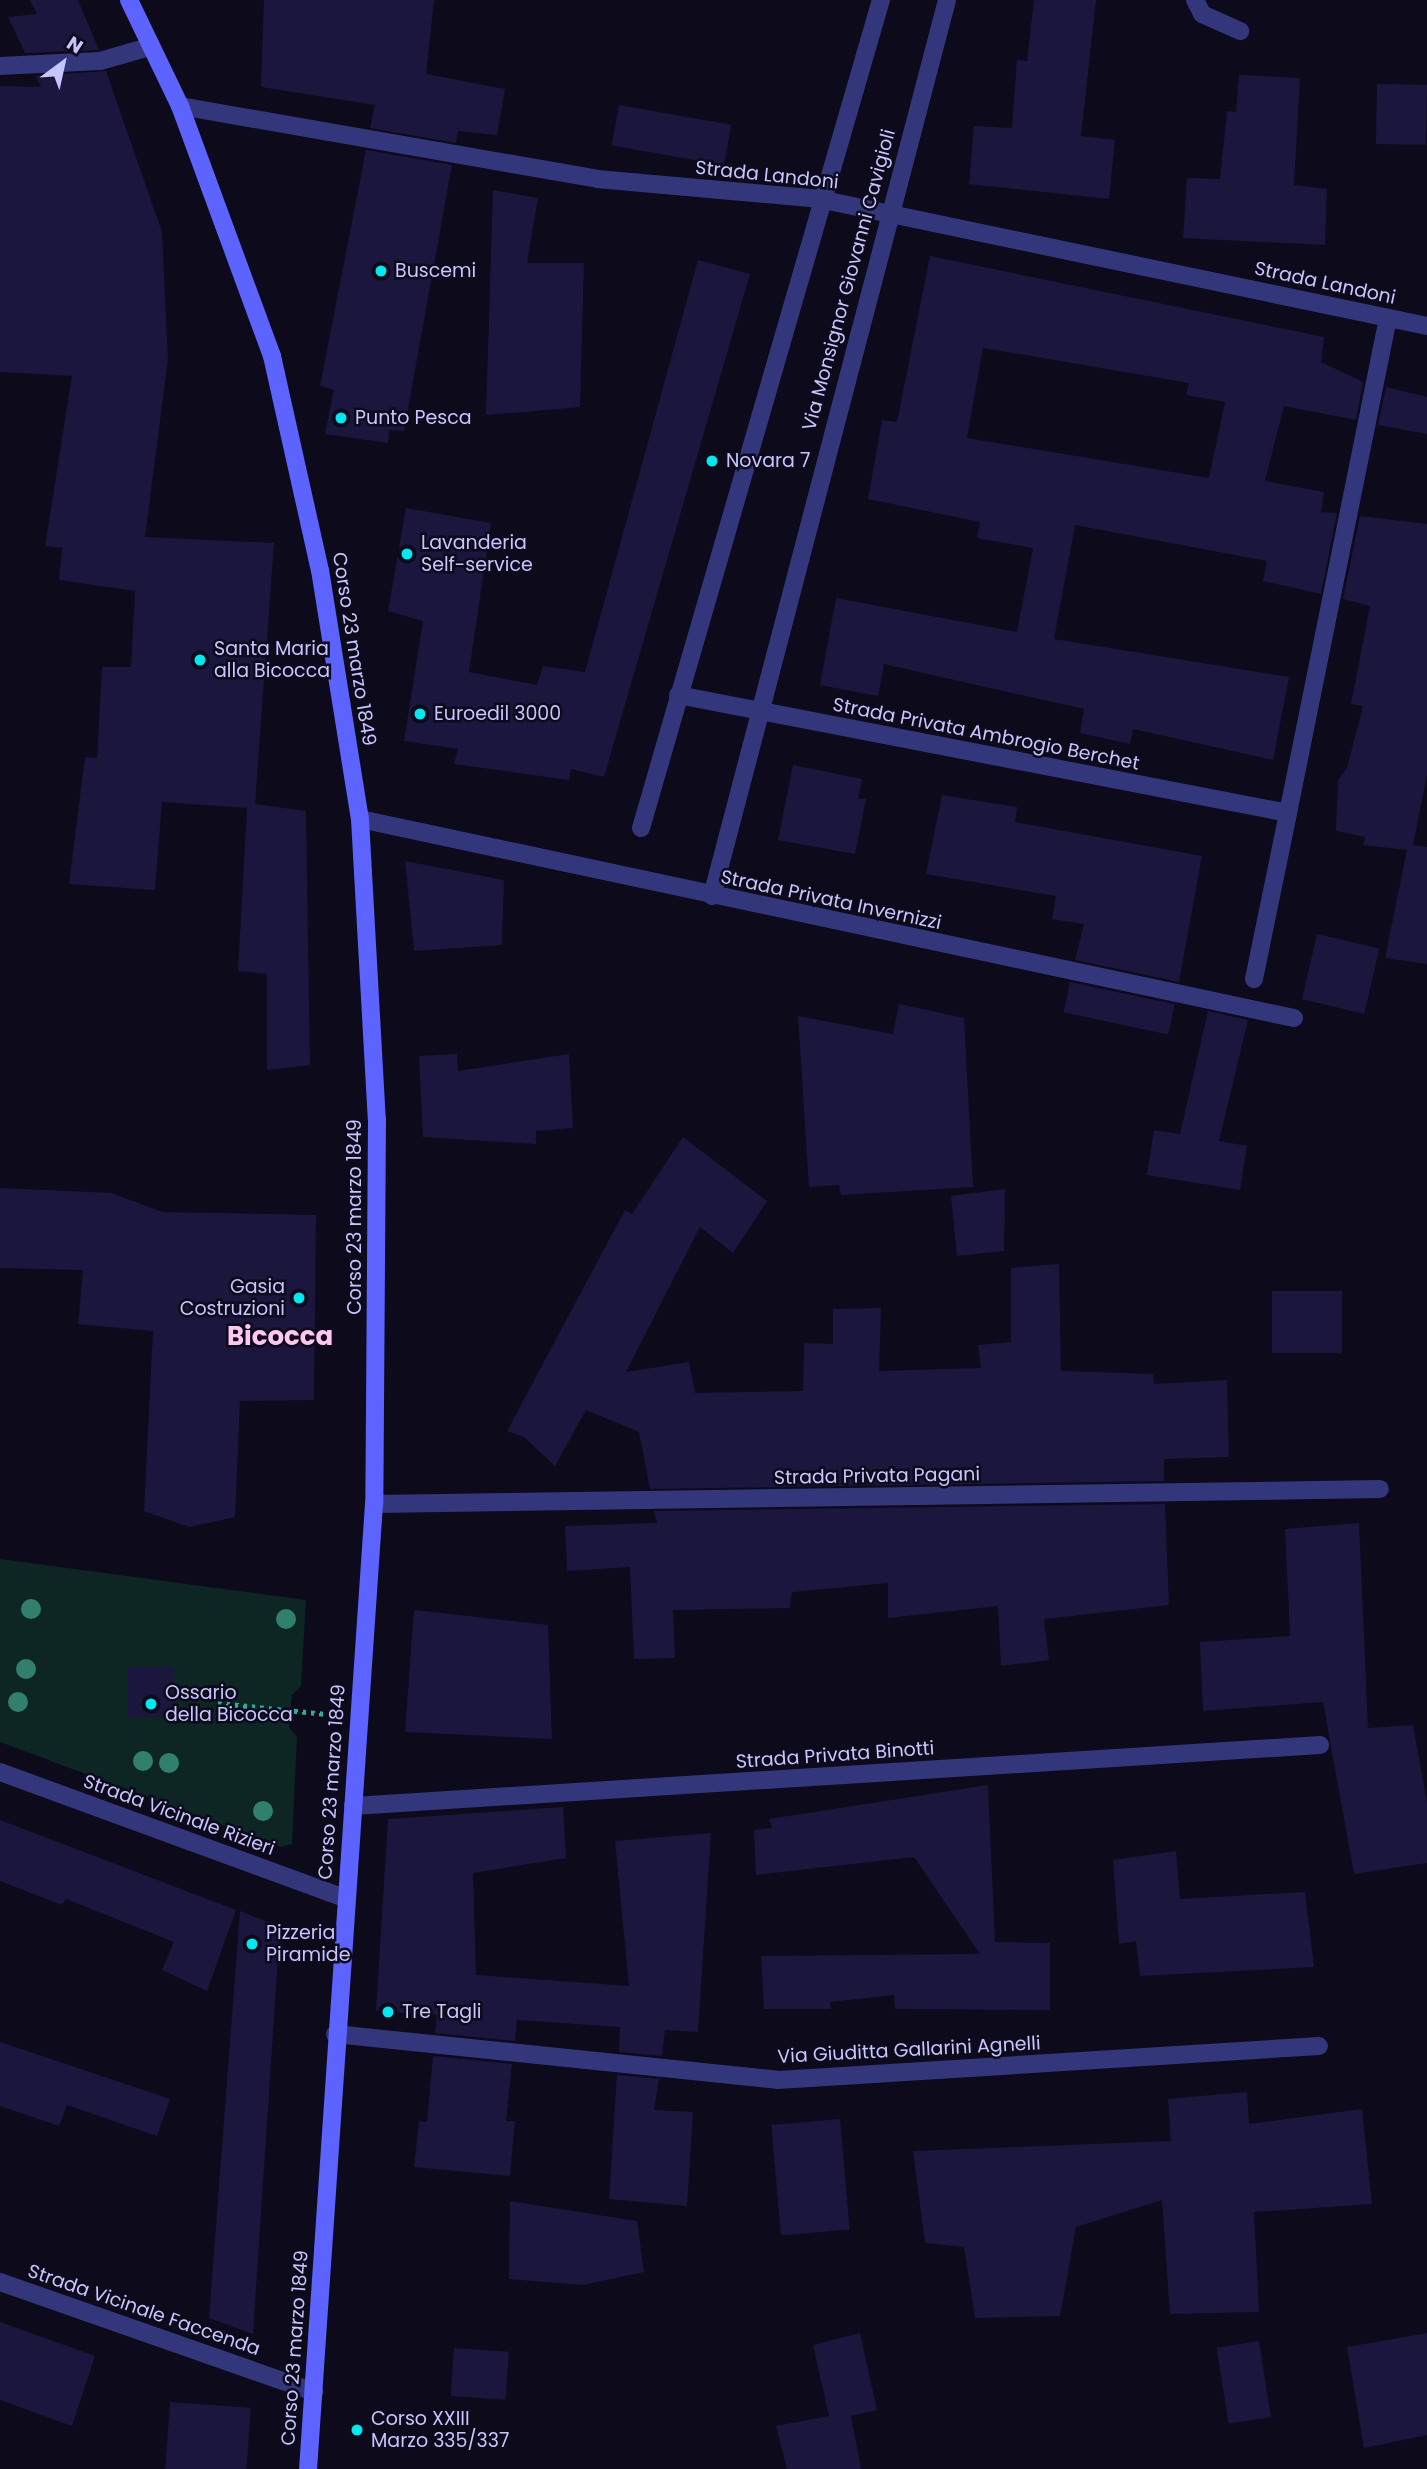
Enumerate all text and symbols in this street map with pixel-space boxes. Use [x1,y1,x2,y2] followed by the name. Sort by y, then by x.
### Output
[28,28,98,98] north arrow
[61,30,88,60] text: N
[798,127,900,433] street label: Via Monsignor Giovanni Cavigioli
[694,156,840,194] street label: Strada Landoni
[1252,257,1398,309] street label: Strada Landoni
[395,260,476,282] place label: Buscemi
[373,263,389,279] marker: Buscemi
[355,407,472,429] place label: Punto Pesca
[333,410,349,426] marker: Punto Pesca
[726,450,810,472] place label: Novara 7
[704,453,720,469] marker: Novara 7
[421,532,533,576] place label: Lavanderia Self-service
[399,546,415,562] marker: Lavanderia Self-service
[327,551,381,747] street label: Corso 23 marzo 1849
[214,638,330,682] place label: Santa Maria alla Bicocca
[192,652,208,668] marker: Santa Maria alla Bicocca
[831,693,1141,775] street label: Strada Privata Ambrogio Berchet
[434,703,561,725] place label: Euroedil 3000
[412,706,428,722] marker: Euroedil 3000
[719,865,943,935] street label: Strada Privata Invernizzi
[344,1119,366,1315] street label: Corso 23 marzo 1849
[180,1276,285,1320] place label: Gasia Costruzioni
[291,1290,307,1306] marker: Gasia Costruzioni
[227,1321,333,1353] district label: Bicocca
[774,1463,980,1489] street label: Strada Privata Pagani
[165,1682,293,1726] place label: Ossario della Bicocca
[314,1684,350,1880] street label: Corso 23 marzo 1849
[143,1696,159,1712] marker: Ossario della Bicocca
[735,1737,935,1773] street label: Strada Privata Binotti
[80,1770,278,1860] street label: Strada Vicinale Rizieri
[266,1922,350,1966] place label: Pizzeria Piramide
[244,1936,260,1952] marker: Pizzeria Piramide
[402,2001,482,2023] place label: Tre Tagli
[380,2004,396,2020] marker: Tre Tagli
[777,2032,1041,2068] street label: Via Giuditta Gallarini Agnelli
[277,2250,313,2446] street label: Corso 23 marzo 1849
[25,2259,263,2361] street label: Strada Vicinale Faccenda
[371,2408,509,2452] place label: Corso XXIII Marzo 335/337
[349,2422,365,2438] marker: Corso XXIII Marzo 335/337

